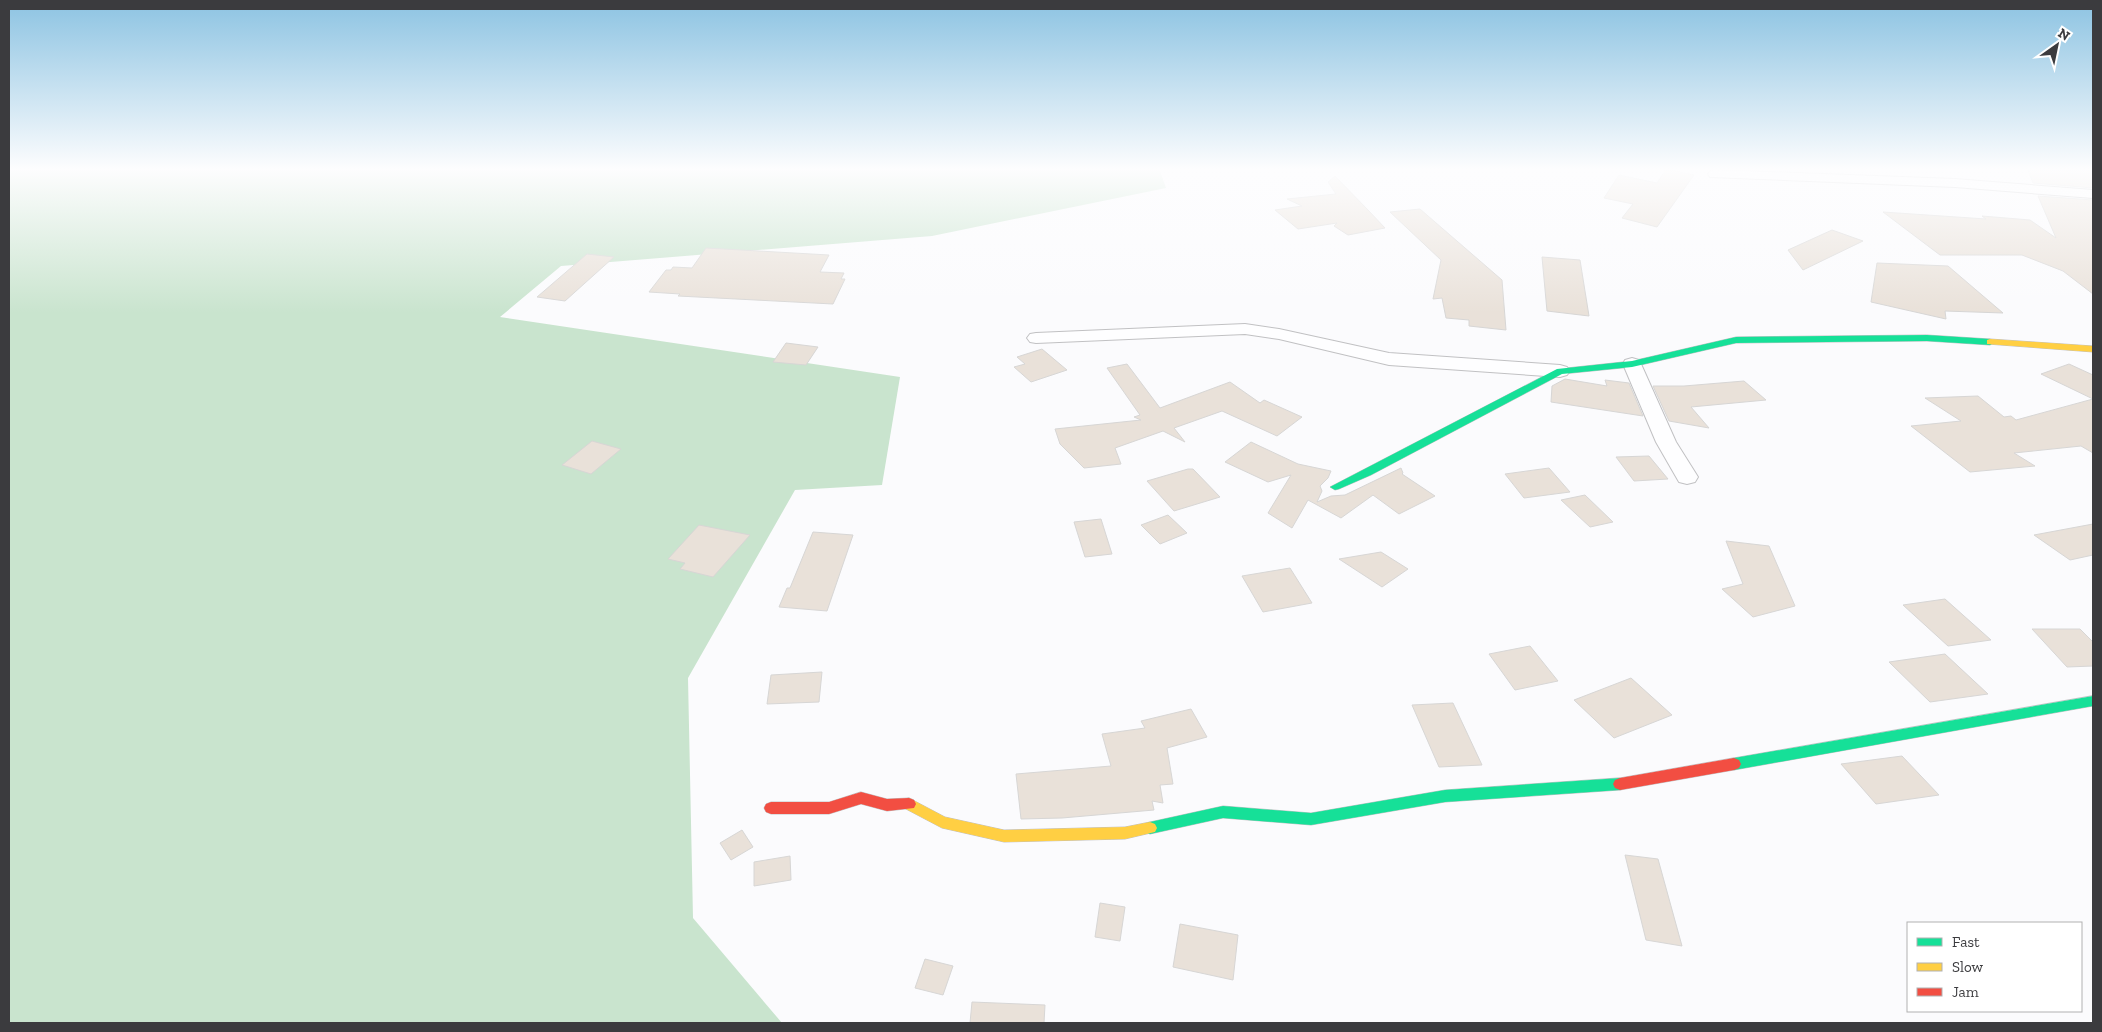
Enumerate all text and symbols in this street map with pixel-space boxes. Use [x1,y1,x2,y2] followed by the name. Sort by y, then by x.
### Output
[2032,20,2082,70] north arrow
[2055,24,2073,45] text: N
[1907,922,2082,1012] legend
[1952,933,1980,951] text: Fast
[1952,958,1984,976] text: Slow
[1952,983,1979,1001] text: Jam

